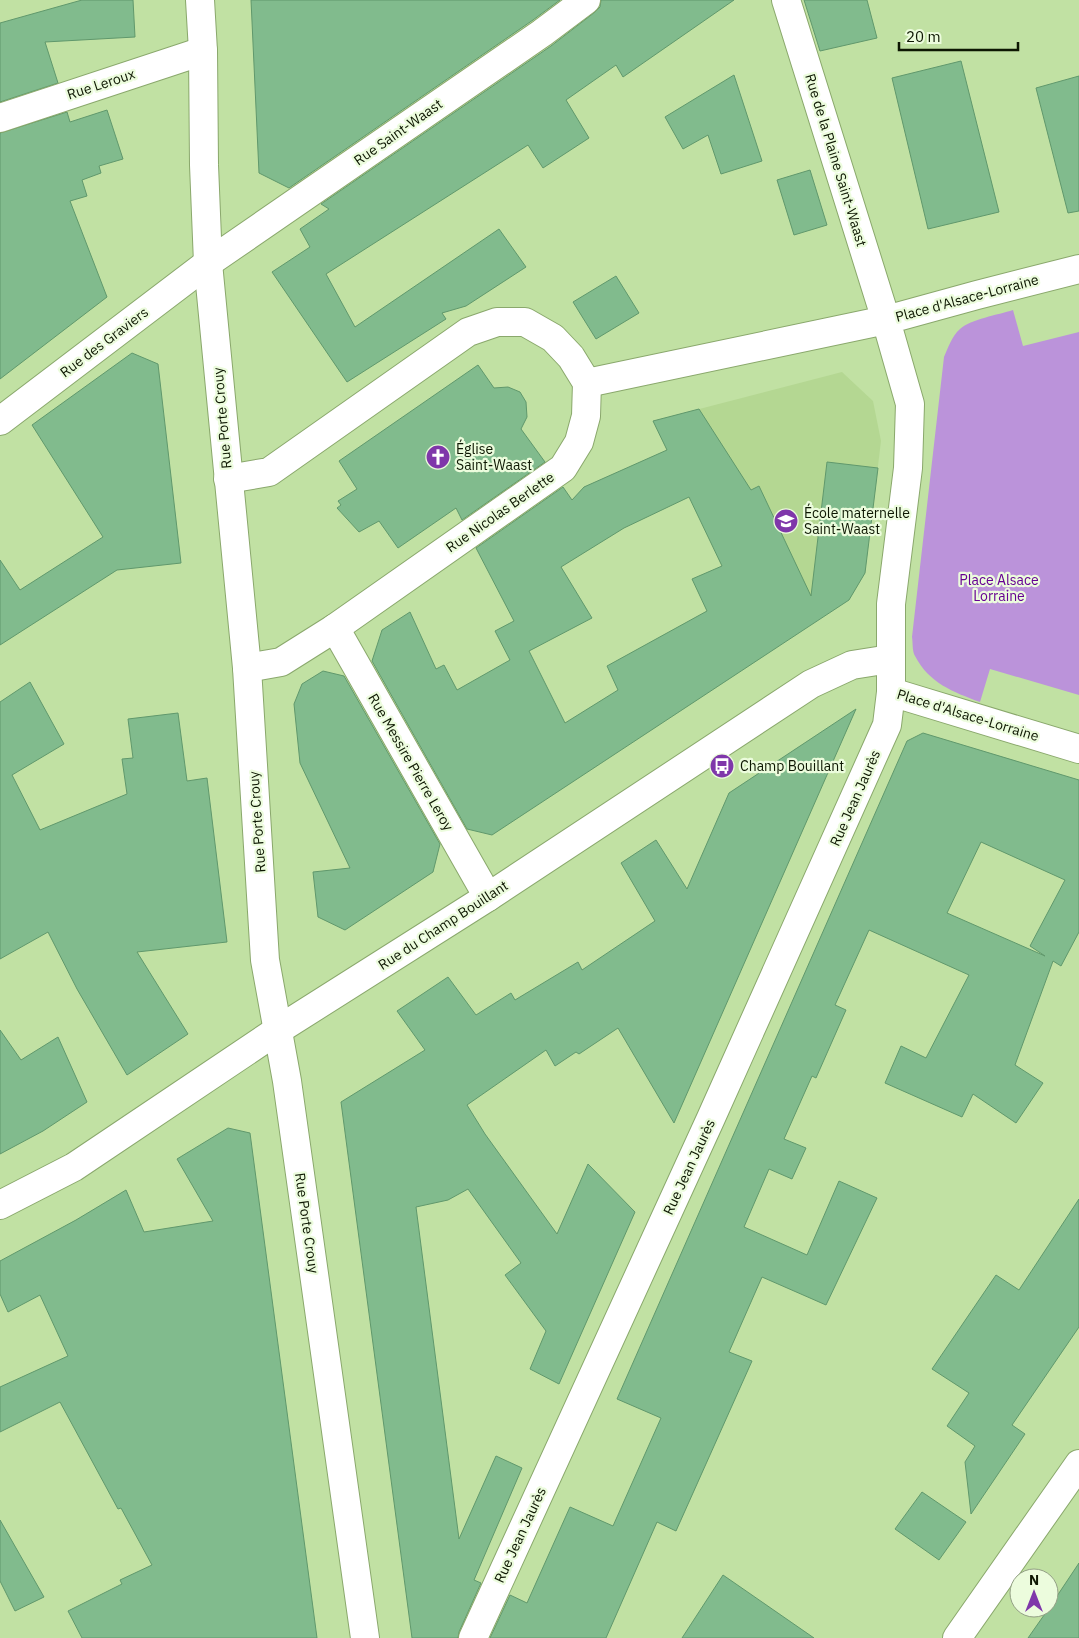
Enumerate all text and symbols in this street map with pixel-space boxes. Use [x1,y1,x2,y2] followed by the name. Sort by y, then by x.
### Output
[899,20,1018,52] scale bar
[906,27,941,46] text: 20 m
[65,65,137,103] street label: Rue Leroux
[801,71,871,249] street label: Rue de la Plaine Saint-Waast
[350,95,446,169] street label: Rue Saint-Waast
[893,270,1041,326] street label: Place d'Alsace-Lorraine
[56,303,152,381] street label: Rue des Graviers
[209,367,235,469] street label: Rue Porte Crouy
[456,439,532,474] place label: Église Saint-Waast
[425,444,451,470] church icon: Église Saint-Waast
[442,468,558,556] street label: Rue Nicolas Berlette
[804,503,910,538] place label: École maternelle Saint-Waast
[773,508,799,534] school or university icon: École maternelle Saint-Waast
[959,571,1039,605] park label: Place Alsace Lorraine
[895,685,1041,745] street label: Place d'Alsace-Lorraine
[364,690,458,834] street label: Rue Messire Pierre Leroy
[826,747,884,849] street label: Rue Jean Jaurès
[709,753,735,779] bus stop icon: Champ Bouillant
[740,757,844,775] place label: Champ Bouillant
[244,771,270,873] street label: Rue Porte Crouy
[375,876,511,974] street label: Rue du Champ Bouillant
[659,1116,719,1218] street label: Rue Jean Jaurès
[291,1171,323,1275] street label: Rue Porte Crouy
[490,1484,550,1586] street label: Rue Jean Jaurès
[1009,1568,1059,1618] north arrow
[1029,1571,1039,1589] text: N

